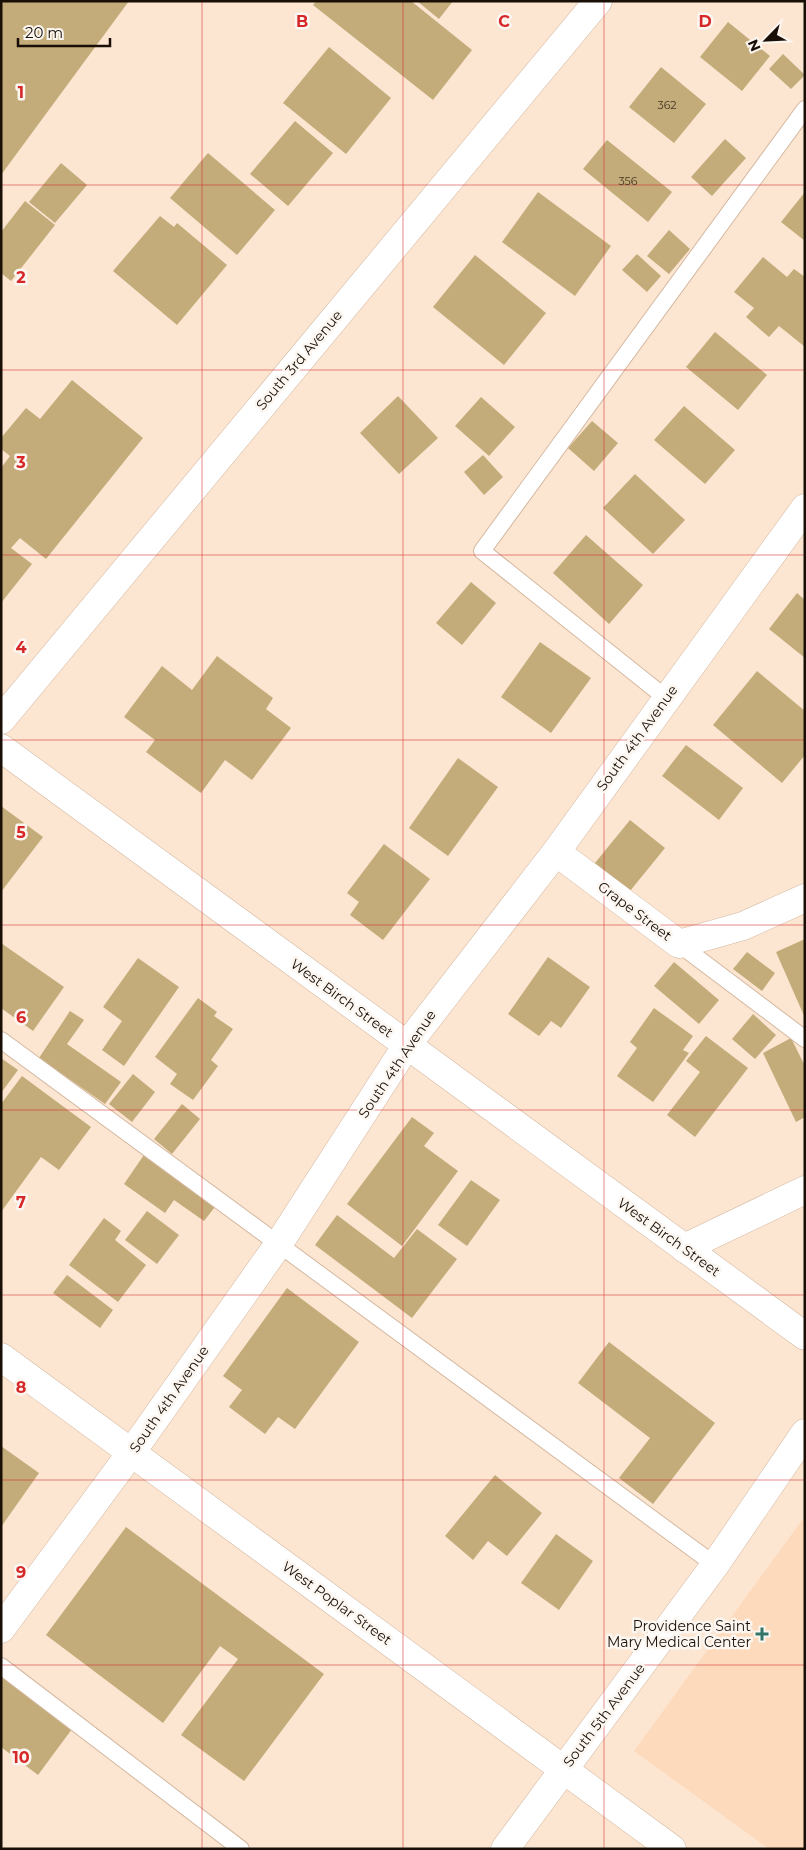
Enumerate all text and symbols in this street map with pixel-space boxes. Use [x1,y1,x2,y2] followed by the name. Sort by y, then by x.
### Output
[296,12,308,31] text: B
[498,12,510,31] text: C
[698,12,712,31] text: D
[18,15,110,47] scale bar
[741,15,791,65] north arrow
[25,23,63,42] text: 20 m
[744,36,765,54] text: N
[18,83,24,102] text: 1
[657,98,677,112] house number: 362
[618,174,638,188] house number: 356
[16,268,26,287] text: 2
[252,306,346,414] street label: South 3rd Avenue
[15,453,26,472] text: 3
[15,638,27,657] text: 4
[593,682,681,794] street label: South 4th Avenue
[16,823,26,842] text: 5
[594,877,676,945] street label: Grape Street
[287,955,397,1041] street label: West Birch Street
[354,1007,440,1121] street label: South 4th Avenue
[16,1008,26,1027] text: 6
[16,1193,26,1212] text: 7
[614,1194,724,1280] street label: West Birch Street
[125,1342,213,1456] street label: South 4th Avenue
[16,1378,26,1397] text: 8
[279,1557,396,1649] street label: West Poplar Street
[16,1563,26,1582] text: 9
[607,1617,751,1651] place label: Providence Saint Mary Medical Center
[755,1627,769,1641] marker: Providence Saint Mary Medical Center
[559,1660,649,1770] street label: South 5th Avenue
[12,1748,30,1767] text: 10

